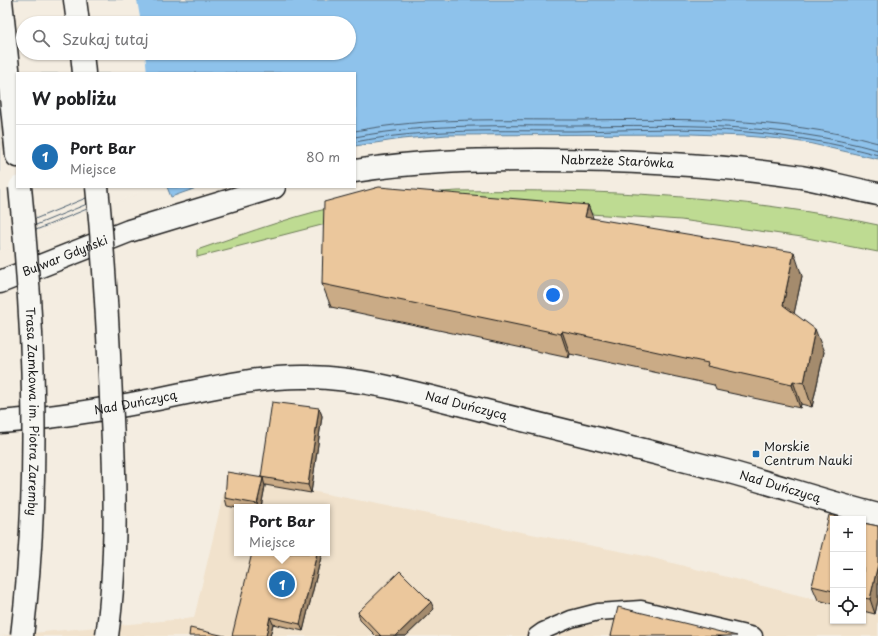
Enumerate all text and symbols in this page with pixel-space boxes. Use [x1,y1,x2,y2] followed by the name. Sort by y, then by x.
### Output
[16,16,356,60] search box
[30,27,52,49] icon: search
[62,27,149,50] text: Szukaj tutaj
[32,85,117,111] text: W pobliżu
[70,136,136,159] text: Port Bar
[42,147,48,166] text: 1
[306,147,340,166] text: 80 m
[561,150,675,172] street label: Nabrzeże Starówka
[70,159,116,178] text: Miejsce
[19,230,110,280] street label: Bulwar Gdyński
[543,285,563,305] your location
[22,307,44,516] street label: Trasa Zamkowa im. Piotra Zaremby
[93,385,179,418] street label: Nad Duńczycą
[424,386,510,424] street label: Nad Duńczycą
[764,437,853,469] place label: Morskie Centrum Nauki
[751,449,761,459] marker: Morskie Centrum Nauki
[738,465,824,507] street label: Nad Duńczycą
[234,504,330,556] popup
[249,509,315,532] text: Port Bar
[830,516,866,624] map controls
[830,516,866,552] button: +
[249,532,295,551] text: Miejsce
[830,552,866,588] button: −
[269,569,295,599] pin: 1
[830,588,866,624] button: locate

